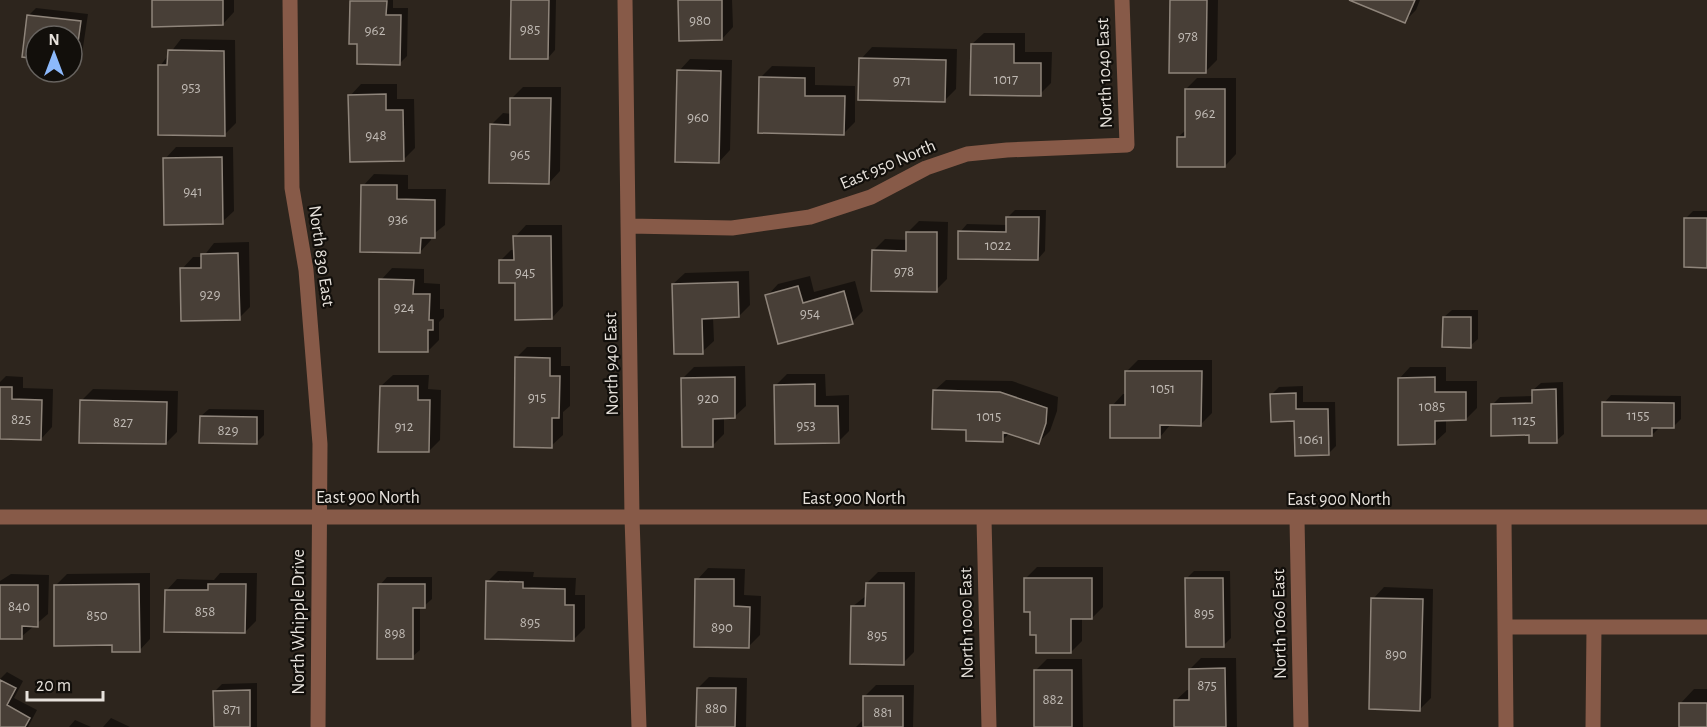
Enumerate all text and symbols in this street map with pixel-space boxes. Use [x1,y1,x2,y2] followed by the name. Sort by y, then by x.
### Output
[689,13,711,28] house number: 980
[1094,17,1116,128] street label: North 1040 East
[520,22,540,37] house number: 985
[365,23,386,38] house number: 962
[24,24,84,84] north arrow
[1178,29,1198,44] house number: 978
[48,32,60,48] text: N
[994,72,1018,87] house number: 1017
[893,73,911,88] house number: 971
[181,80,201,95] house number: 953
[1195,106,1216,121] house number: 962
[687,110,709,125] house number: 960
[365,128,387,143] house number: 948
[838,137,938,193] street label: East 950 North
[510,147,530,162] house number: 965
[183,184,203,199] house number: 941
[305,204,337,308] street label: North 830 East
[388,212,408,227] house number: 936
[985,238,1012,253] house number: 1022
[894,264,914,279] house number: 978
[515,265,535,280] house number: 945
[200,287,220,302] house number: 929
[393,300,415,315] house number: 924
[800,306,820,321] house number: 954
[602,312,622,416] street label: North 940 East
[1151,381,1175,396] house number: 1051
[528,390,546,405] house number: 915
[697,391,719,406] house number: 920
[1419,399,1445,414] house number: 1085
[1627,408,1649,423] house number: 1155
[977,409,1001,424] house number: 1015
[11,412,31,427] house number: 825
[1512,413,1536,428] house number: 1125
[113,415,133,430] house number: 827
[796,418,816,433] house number: 953
[394,419,414,434] house number: 912
[218,423,239,438] house number: 829
[1298,432,1324,447] house number: 1061
[316,489,420,507] street label: East 900 North
[802,490,906,508] street label: East 900 North
[1287,491,1391,509] street label: East 900 North
[290,549,308,695] street label: North Whipple Drive
[957,567,977,679] street label: North 1000 East
[1270,569,1290,679] street label: North 1060 East
[8,599,30,614] house number: 840
[195,604,215,619] house number: 858
[1194,606,1214,621] house number: 895
[86,608,108,623] house number: 850
[520,615,540,630] house number: 895
[711,620,733,635] house number: 890
[384,626,406,641] house number: 898
[867,628,887,643] house number: 895
[1385,647,1407,662] house number: 890
[27,664,104,702] scale bar
[36,677,71,695] text: 20 m
[1197,678,1217,693] house number: 875
[1042,692,1064,707] house number: 882
[705,701,727,716] house number: 880
[223,702,241,717] house number: 871
[873,705,893,720] house number: 881

